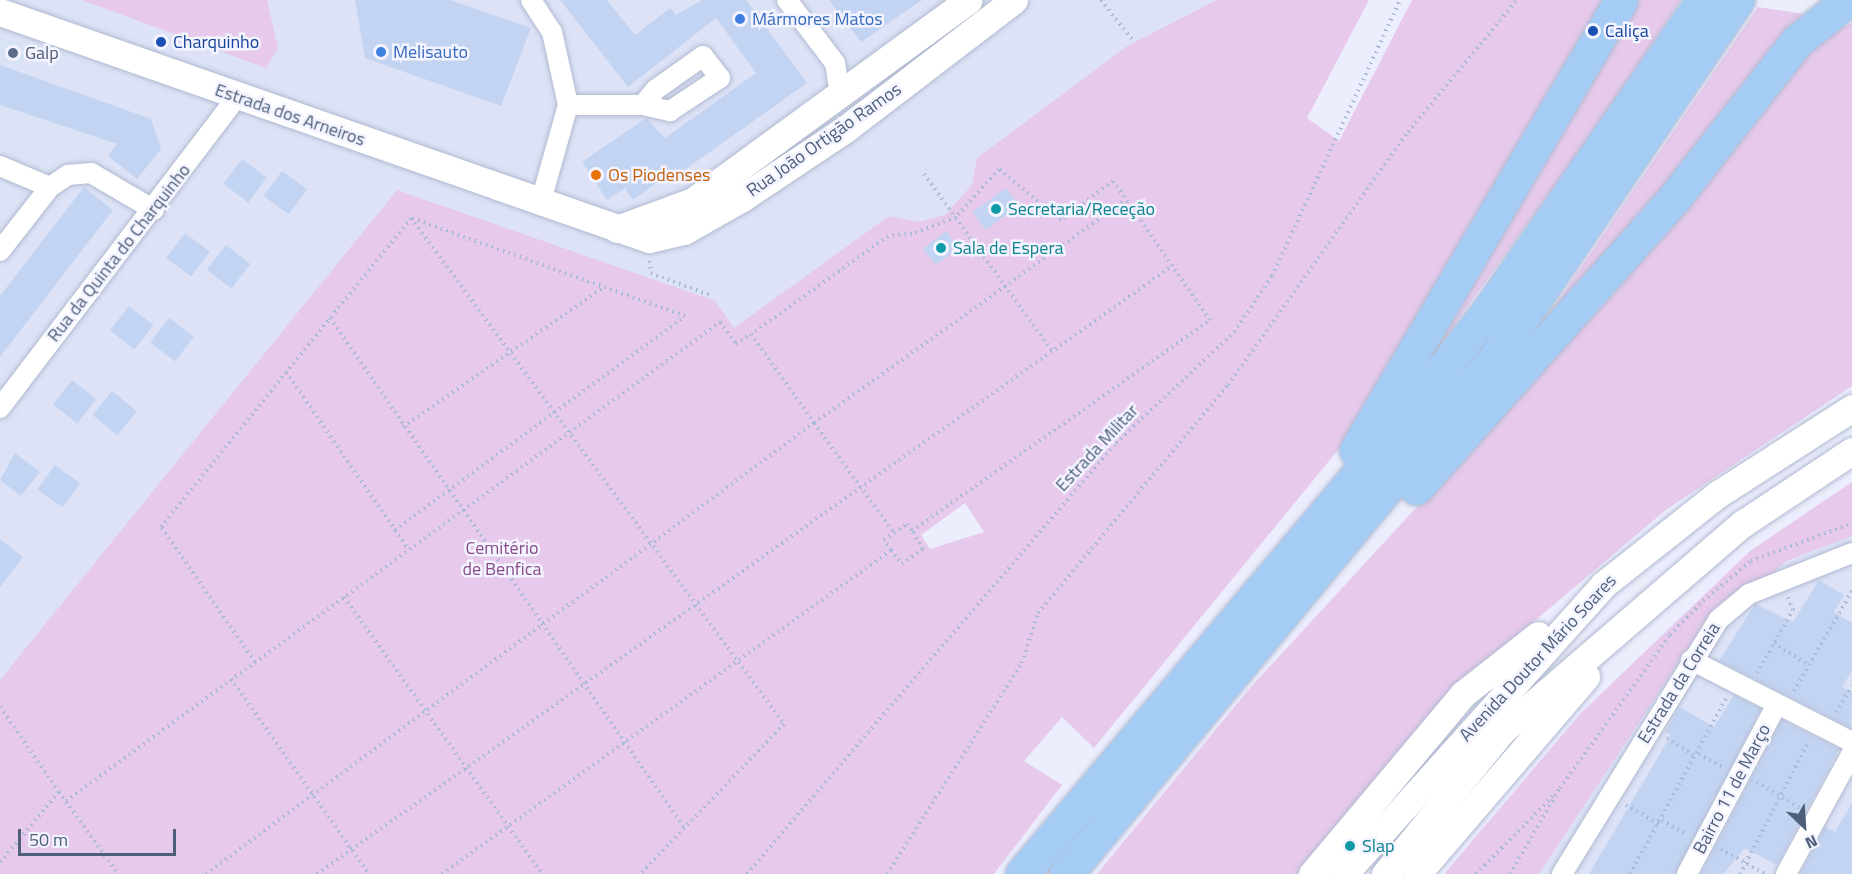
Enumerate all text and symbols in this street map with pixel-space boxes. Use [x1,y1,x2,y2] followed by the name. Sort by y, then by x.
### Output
[752,8,883,30] place label: Mármores Matos
[733,12,747,26] marker: Mármores Matos
[1605,20,1649,42] place label: Caliça
[1586,24,1600,38] marker: Caliça
[173,31,259,53] place label: Charquinho
[154,35,168,49] marker: Charquinho
[393,41,468,63] place label: Melisauto
[25,42,59,64] place label: Galp
[374,45,388,59] marker: Melisauto
[6,46,20,60] marker: Galp
[743,78,905,202] street label: Rua João Ortigão Ramos
[212,79,368,151] street label: Estrada dos Arneiros
[43,160,195,346] street label: Rua da Quinta do Charquinho
[608,164,710,186] place label: Os Piodenses
[589,168,603,182] marker: Os Piodenses
[1008,198,1155,220] place label: Secretaria/Receção
[989,202,1003,216] marker: Secretaria/Receção
[953,237,1064,259] place label: Sala de Espera
[934,241,948,255] marker: Sala de Espera
[1051,400,1143,496] street label: Estrada Militar
[462,538,542,580] park label: Cemitério de Benfica
[1455,570,1621,746] street label: Avenida Doutor Mário Soares
[1633,619,1725,747] street label: Estrada da Correia
[1689,720,1775,858] street label: Bairro 11 de Março
[1774,796,1834,856] north arrow
[21,817,178,855] scale bar
[29,826,68,853] text: 50 m
[1802,829,1822,856] text: N
[1362,835,1394,857] place label: Slap
[1343,839,1357,853] marker: Slap

